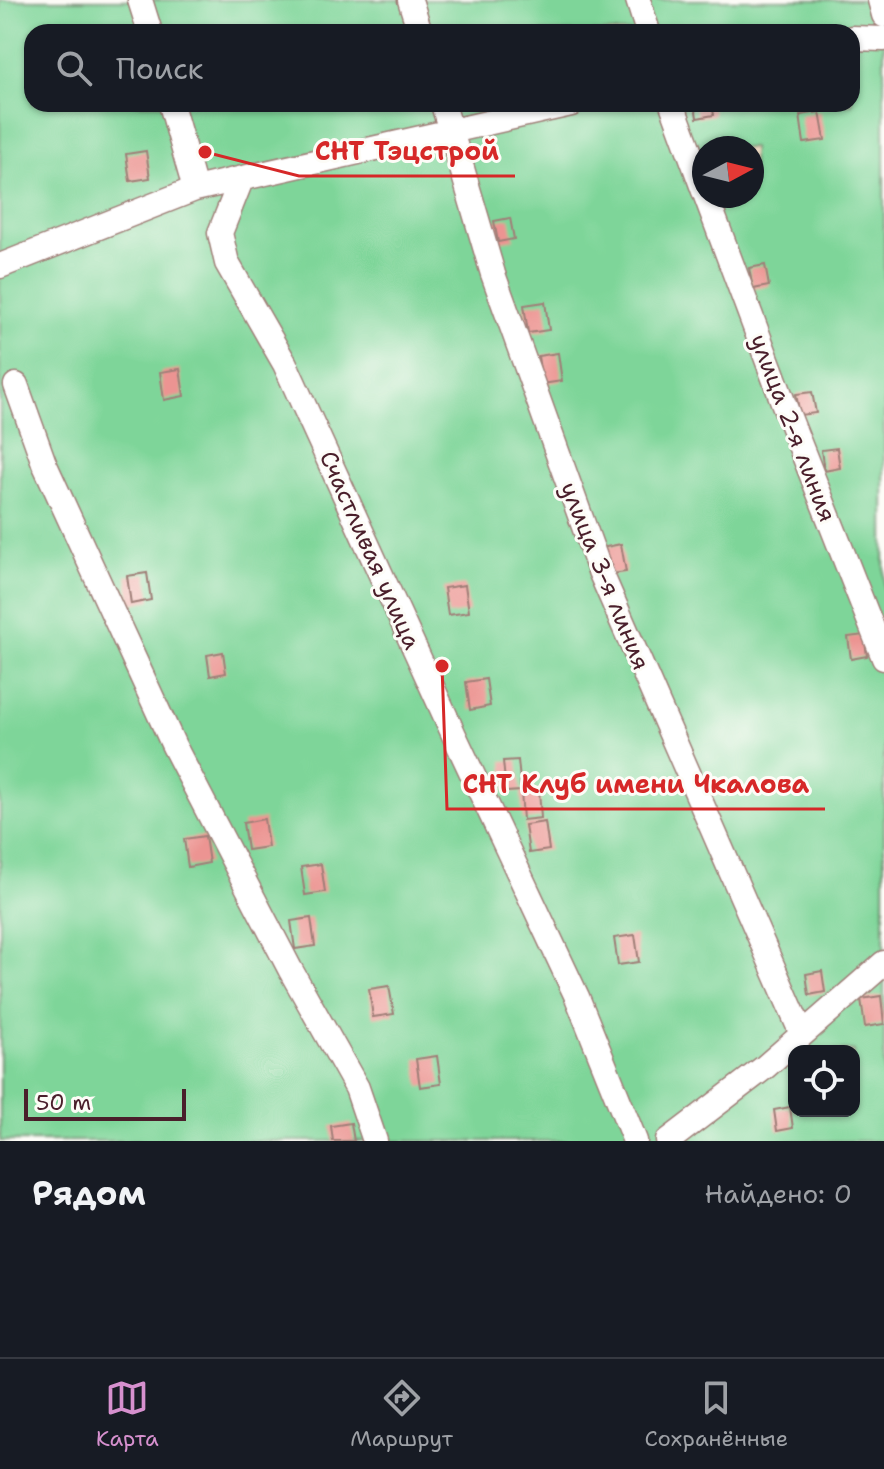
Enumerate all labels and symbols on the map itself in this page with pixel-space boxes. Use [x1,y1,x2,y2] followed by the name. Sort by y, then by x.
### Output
[299,126,515,176] callout: СНТ Тэцстрой
[315,133,499,168] text: СНТ Тэцстрой
[692,136,764,208] north arrow
[742,329,844,527] street label: улица 2-я линия
[312,446,428,654] street label: Счастливая улица
[553,477,657,675] street label: улица 3-я линия
[447,759,825,809] callout: СНТ Клуб имени Чкалова
[463,766,810,801] text: СНТ Клуб имени Чкалова
[24,1085,186,1121] scale bar

